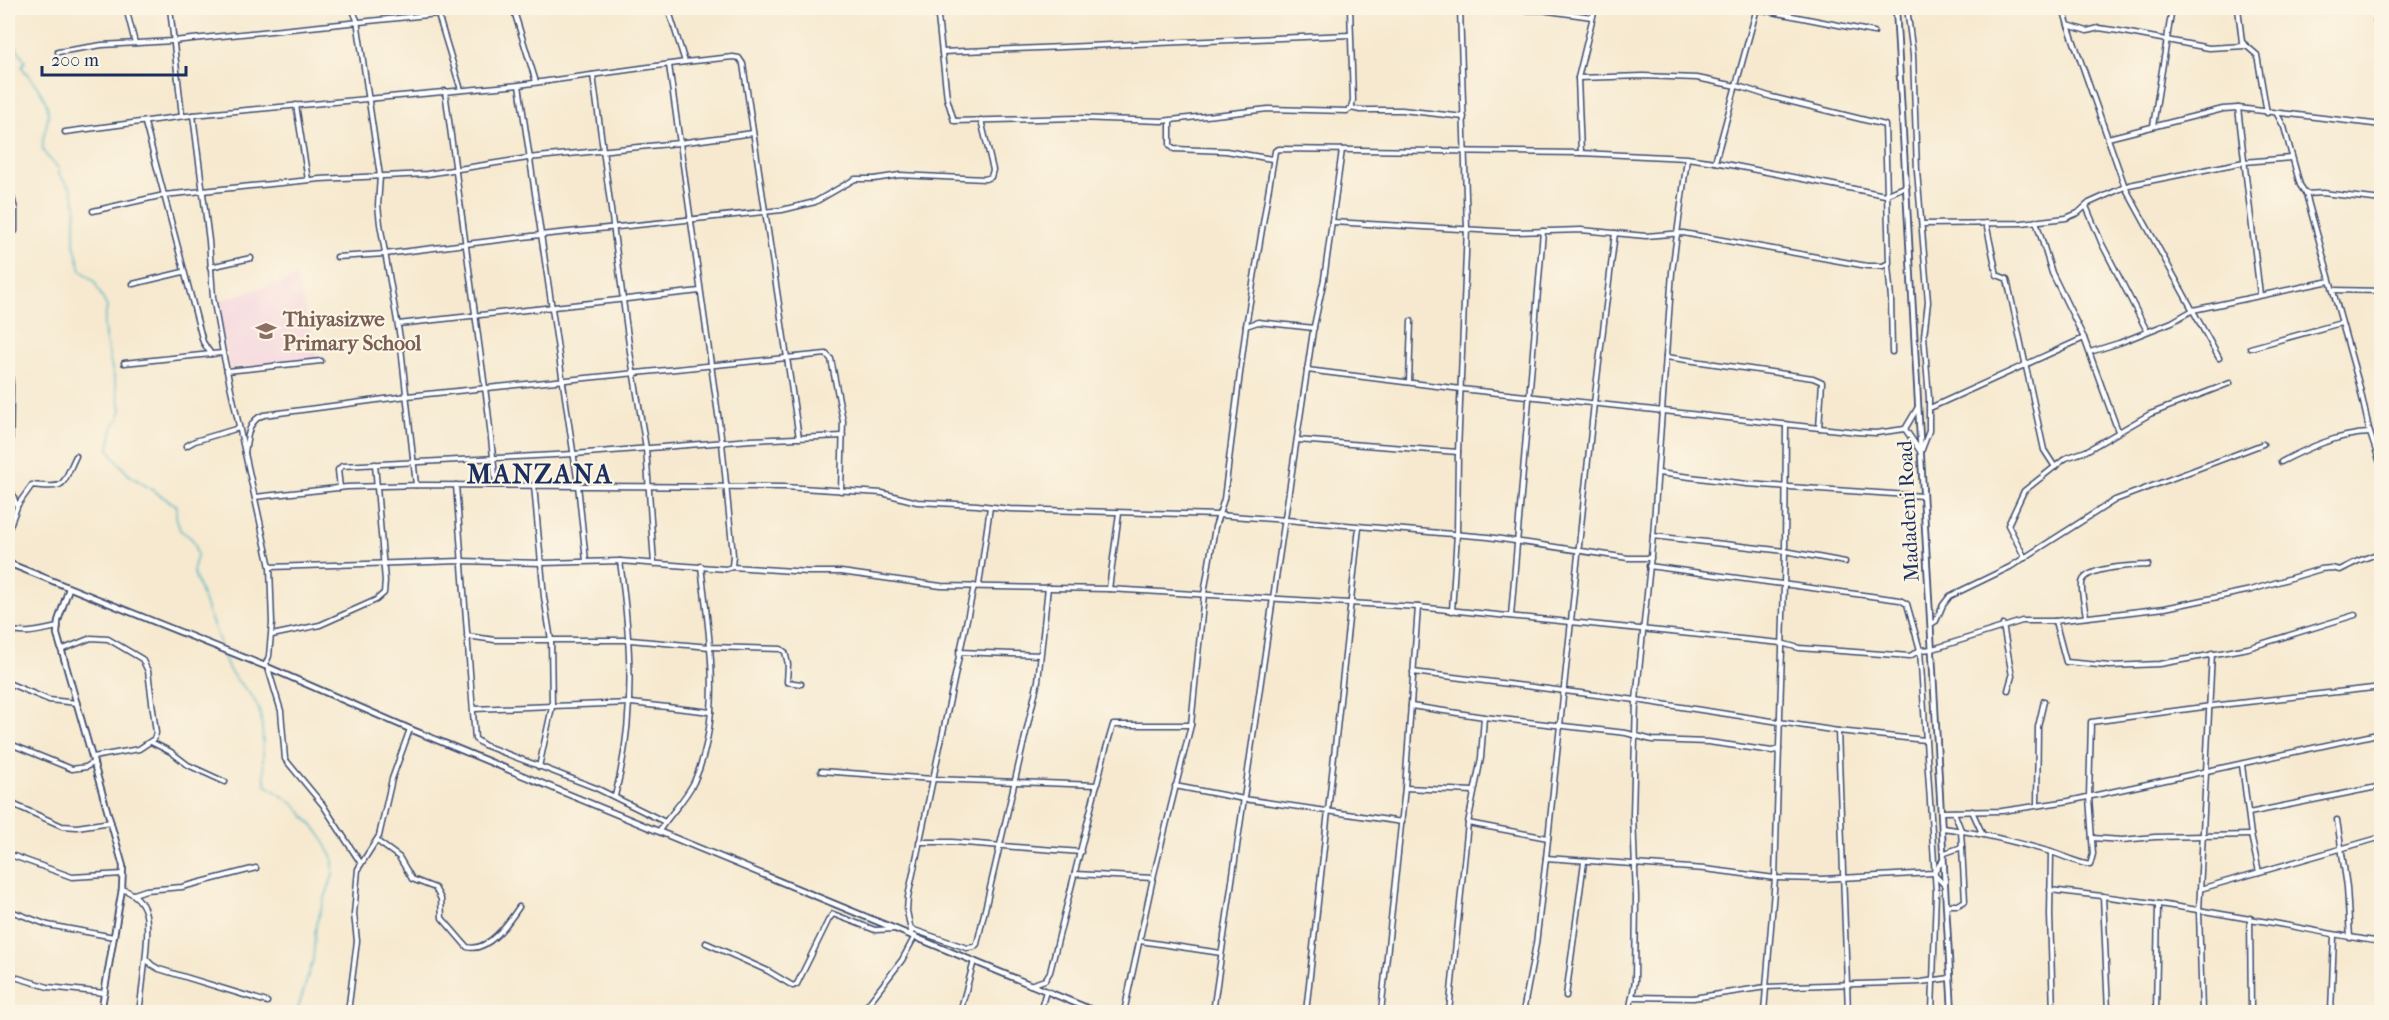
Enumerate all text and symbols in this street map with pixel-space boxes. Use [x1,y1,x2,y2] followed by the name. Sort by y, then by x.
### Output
[42,39,186,77] scale bar
[51,50,99,71] text: 200 m
[282,307,421,355] place label: Thiyasizwe Primary School
[254,319,278,343] school or university icon: Thiyasizwe Primary School
[1892,439,1924,582] street label: Madadeni Road
[467,458,613,490] district label: MANZANA

